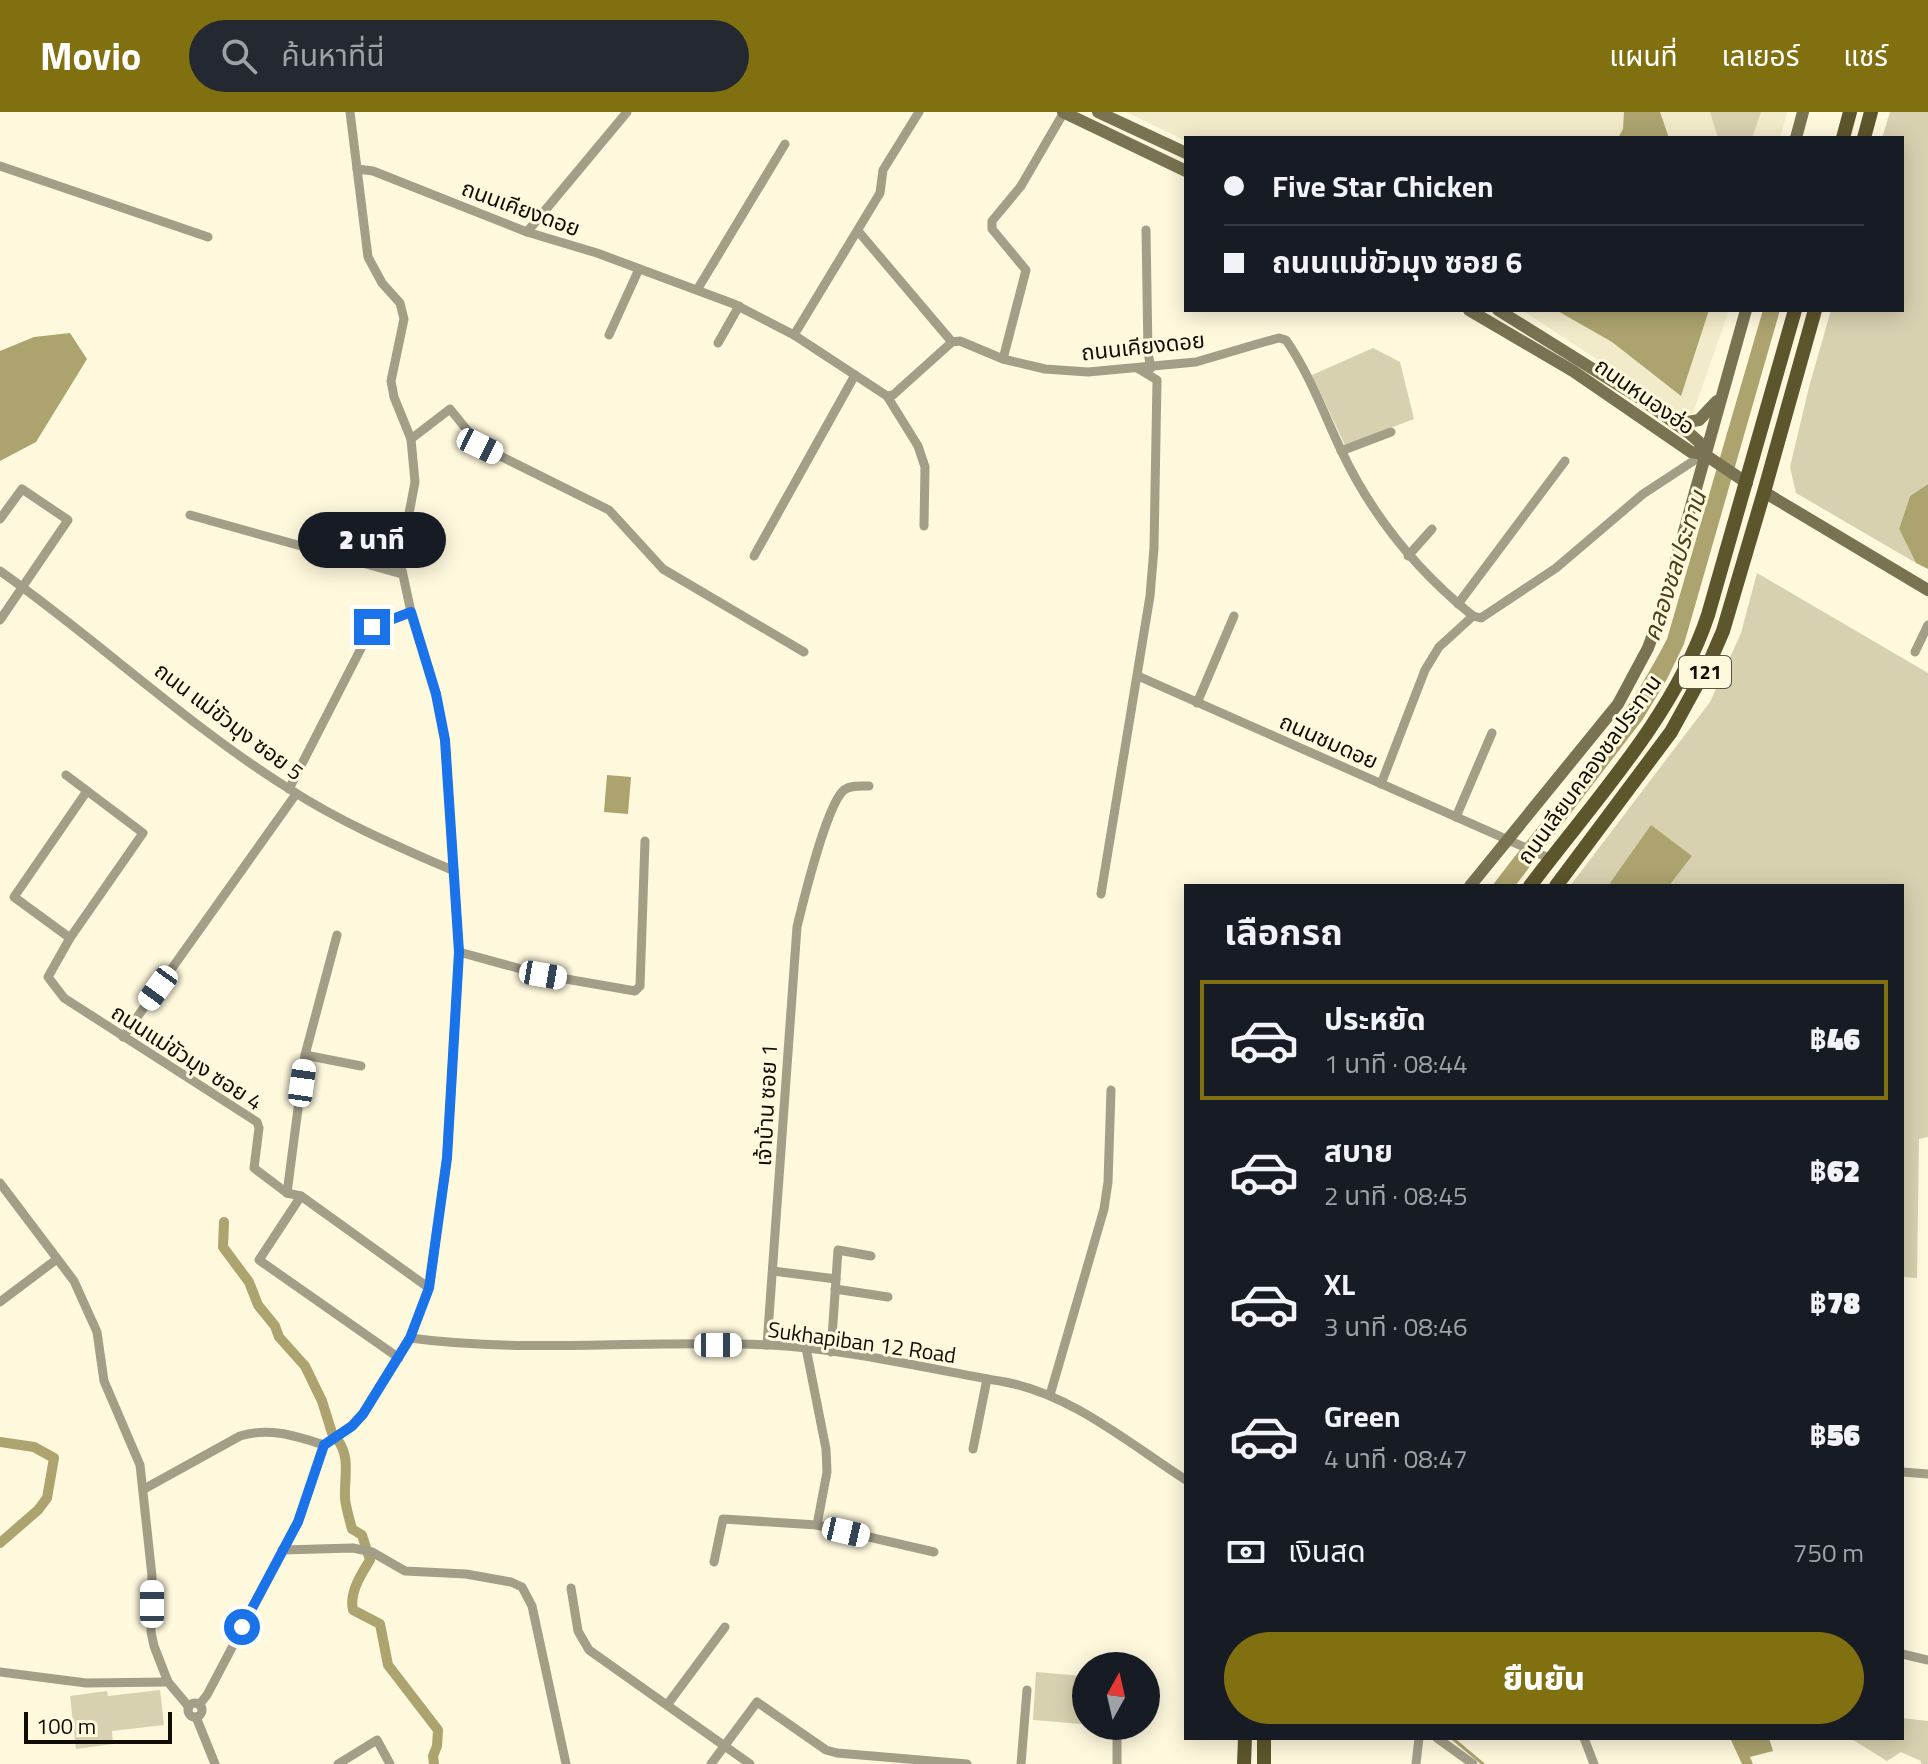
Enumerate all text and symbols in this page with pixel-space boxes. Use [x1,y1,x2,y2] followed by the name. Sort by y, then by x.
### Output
[189,20,749,92] search box
[40,27,141,85] text: Movio
[281,32,385,78] text: ค้นหาที่นี่
[217,34,261,78] icon: search
[1609,34,1678,77] text: แผนที่
[1722,34,1799,77] text: เลเยอร์
[1843,34,1888,77] text: แชร์
[1272,163,1494,209] text: Five Star Chicken
[457,171,585,245] street label: ถนนเคียงดอย
[1272,239,1522,285] text: ถนนแม่ขัวมุง ซอย 6
[1080,323,1206,369] street label: ถนนเคียงดอย
[1588,349,1702,443] street label: ถนนหนองฮ่อ
[453,425,507,467] car
[1633,485,1716,645] water label: คลองชลประทาน
[298,511,446,567] callout: 2 นาที
[339,520,405,559] text: 2 นาที
[354,609,390,645] route end
[147,654,311,788] street label: ถนน แม่ขัวมุง ซอย 5
[1679,656,1731,688] road number: 121
[1508,667,1670,871] street label: ถนนเลียบคลองชลประทาน
[1274,704,1384,778] street label: ถนนชมดอย
[1224,904,1343,959] text: เลือกรถ
[517,959,569,991] car
[134,962,182,1014] car
[105,995,269,1119] street label: ถนนแม่ขัวมุง ซอย 4
[1324,996,1426,1042] text: ประหยัด
[1228,1004,1300,1076] icon: car
[1810,1016,1860,1062] text: ฿46
[746,1043,786,1167] street label: เจ้าบ้าน ซอย 1
[1324,1044,1468,1083] text: 1 นาที · 08:44
[287,1058,317,1108] car
[1324,1128,1393,1174] text: สบาย
[1228,1136,1300,1208] icon: car
[1810,1148,1860,1194] text: ฿62
[1324,1176,1468,1215] text: 2 นาที · 08:45
[1324,1261,1355,1307] text: XL
[1228,1268,1300,1340] icon: car
[1810,1280,1860,1326] text: ฿78
[1324,1307,1468,1346] text: 3 นาที · 08:46
[766,1312,958,1372] street label: Sukhapiban 12 Road
[694,1333,742,1357] car
[1324,1393,1401,1439] text: Green
[1228,1400,1300,1472] icon: car
[1810,1412,1860,1458] text: ฿56
[1324,1439,1468,1478] text: 4 นาที · 08:47
[820,1515,872,1549] car
[1288,1528,1366,1574] text: เงินสด
[1224,1530,1268,1574] icon: cash
[1793,1533,1864,1572] text: 750 m
[140,1580,164,1628] car
[224,1609,260,1645] route start
[1224,1632,1864,1724] button: ยืนยัน
[1072,1652,1160,1740] north arrow
[1072,1652,1160,1740] map controls
[24,1708,172,1744] scale bar
[36,1709,96,1743] text: 100 m

